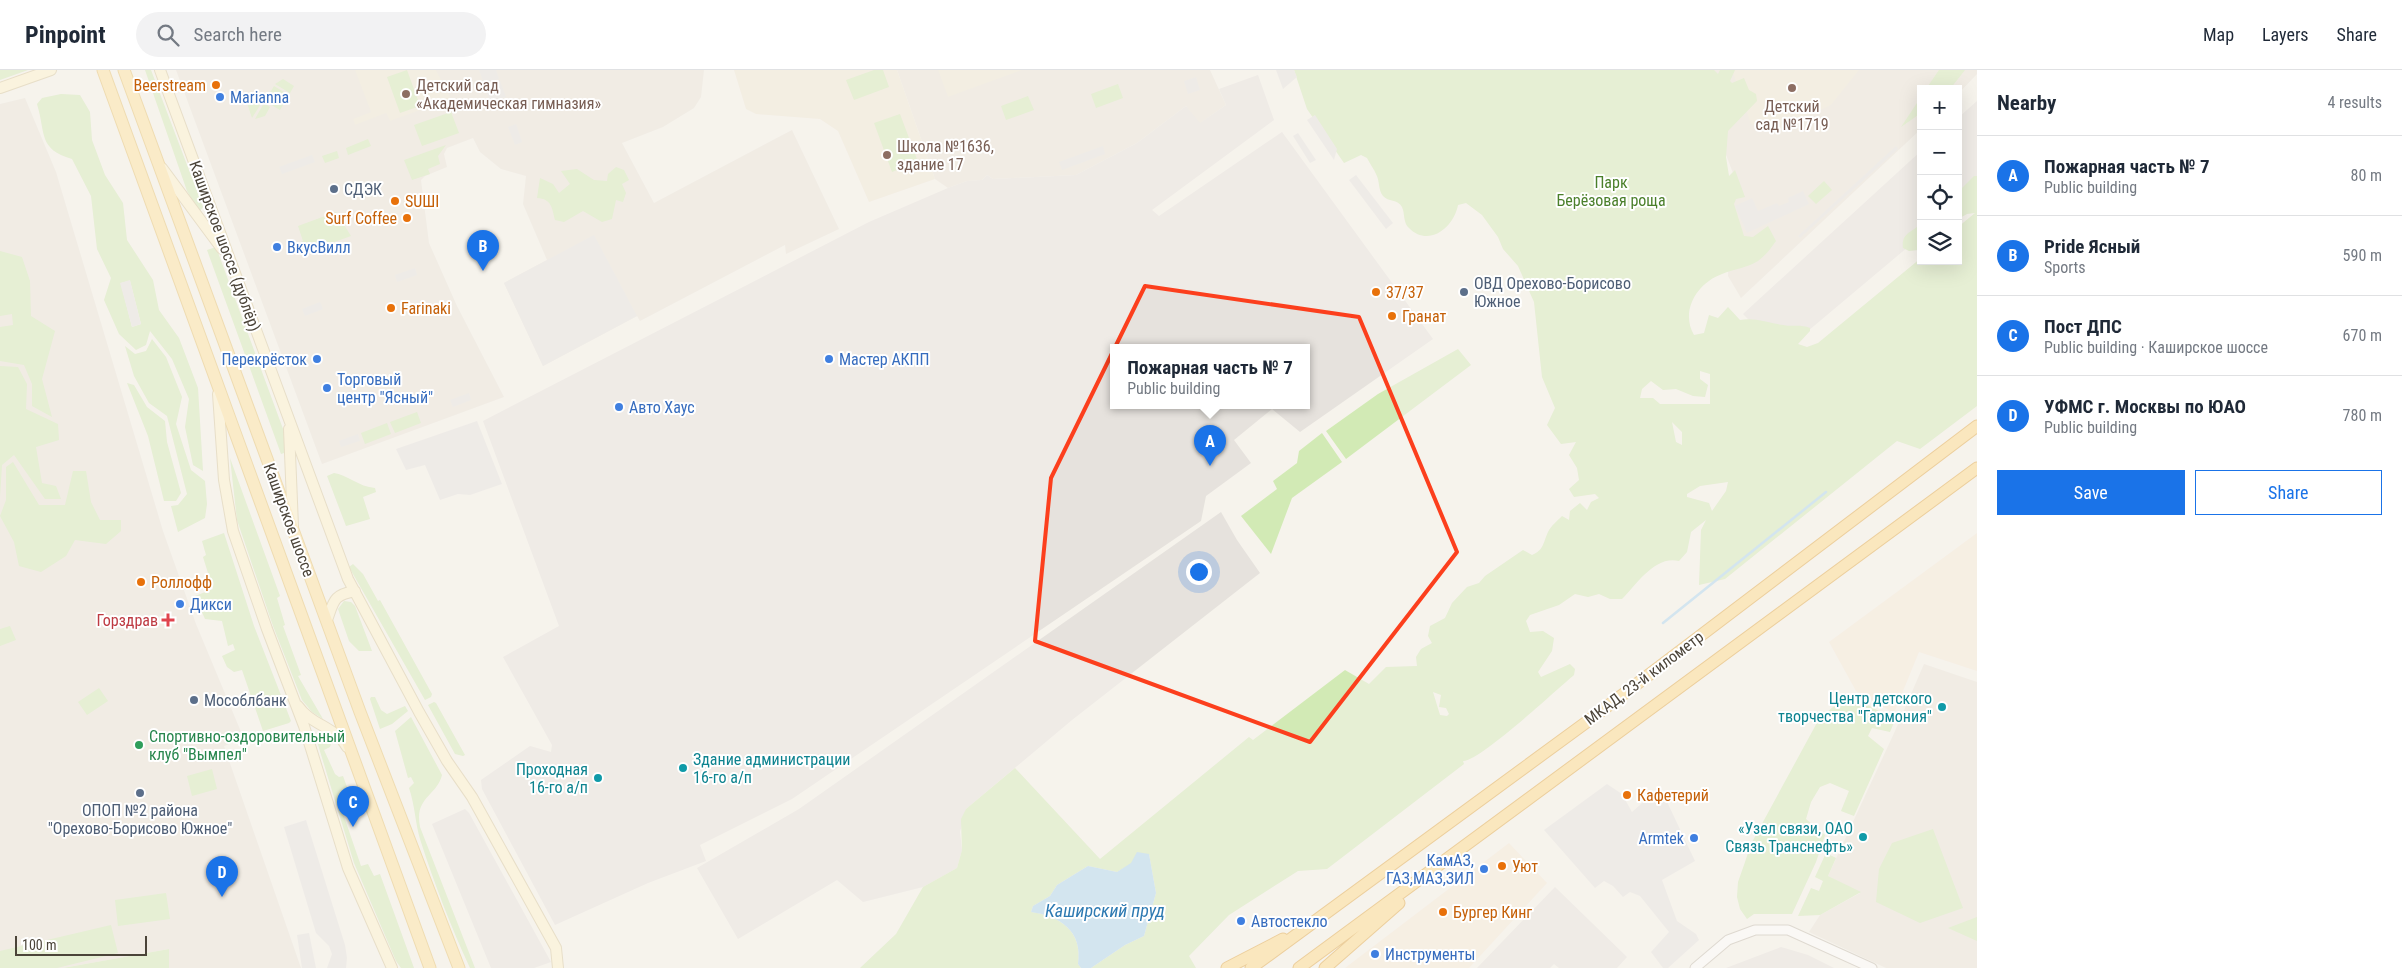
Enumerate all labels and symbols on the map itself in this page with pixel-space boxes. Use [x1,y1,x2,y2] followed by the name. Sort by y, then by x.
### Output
[133,76,206,95] place label: Beerstream
[416,76,601,113] place label: Детский сад «Академическая гимназия»
[210,79,222,91] marker: Beerstream
[1786,82,1798,94] marker: Детский сад №1719
[230,88,289,107] place label: Marianna
[400,88,412,100] marker: Детский сад «Академическая гимназия»
[214,91,226,103] marker: Marianna
[1755,97,1829,134] place label: Детский сад №1719
[897,137,994,174] place label: Школа №1636, здание 17
[881,149,893,161] marker: Школа №1636, здание 17
[185,158,265,334] street label: Каширское шоссе (дублёр)
[1556,173,1666,210] park label: Парк Берёзовая роща
[344,180,382,199] place label: СДЭК
[328,183,340,195] marker: СДЭК
[405,192,439,211] place label: SUШI
[389,195,401,207] marker: SUШI
[325,209,397,228] place label: Surf Coffee
[401,212,413,224] marker: Surf Coffee
[467,230,499,271] pin: B
[287,238,351,257] place label: ВкусВилл
[271,241,283,253] marker: ВкусВилл
[1474,274,1631,311] place label: ОВД Орехово-Борисово Южное
[1386,283,1424,302] place label: 37/37
[1370,286,1382,298] marker: 37/37
[1458,286,1470,298] marker: ОВД Орехово-Борисово Южное
[401,299,451,318] place label: Farinaki
[385,302,397,314] marker: Farinaki
[1402,307,1446,326] place label: Гранат
[1386,310,1398,322] marker: Гранат
[222,350,307,369] place label: Перекрёсток
[839,350,929,369] place label: Мастер АКПП
[311,353,323,365] marker: Перекрёсток
[823,353,835,365] marker: Мастер АКПП
[337,370,433,407] place label: Торговый центр "Ясный"
[321,382,333,394] marker: Торговый центр "Ясный"
[629,398,695,417] place label: Авто Хаус
[613,401,625,413] marker: Авто Хаус
[1194,425,1226,466] pin: A
[260,461,318,579] street label: Каширское шоссе
[1186,559,1212,585] your location
[151,573,212,592] place label: Роллофф
[135,576,147,588] marker: Роллофф
[190,595,232,614] place label: Дикси
[174,598,186,610] marker: Дикси
[96,611,158,630] place label: Горздрав
[162,614,174,626] marker: Горздрав
[1581,627,1707,729] street label: МКАД, 23-й километр
[1778,689,1932,726] place label: Центр детского творчества "Гармония"
[204,691,287,710] place label: Мособлбанк
[188,694,200,706] marker: Мособлбанк
[1936,701,1948,713] marker: Центр детского творчества "Гармония"
[149,727,345,764] place label: Спортивно-оздоровительный клуб "Вымпел"
[133,739,145,751] marker: Спортивно-оздоровительный клуб "Вымпел"
[693,750,850,787] place label: Здание администрации 16-го а/п
[516,760,588,797] place label: Проходная 16-го а/п
[677,762,689,774] marker: Здание администрации 16-го а/п
[592,772,604,784] marker: Проходная 16-го а/п
[337,786,369,827] pin: C
[1637,786,1709,805] place label: Кафетерий
[134,787,146,799] marker: ОПОП №2 района "Орехово-Борисово Южное"
[1621,789,1633,801] marker: Кафетерий
[48,801,232,838] place label: ОПОП №2 района "Орехово-Борисово Южное"
[1725,819,1853,856] place label: «Узел связи, ОАО Связь Транснефть»
[1638,829,1685,848] place label: Armtek
[1857,831,1869,843] marker: «Узел связи, ОАО Связь Транснефть»
[1688,832,1700,844] marker: Armtek
[1386,851,1474,888] place label: КамАЗ, ГАЗ,МАЗ,ЗИЛ
[206,856,238,897] pin: D
[1512,857,1538,876] place label: Уют
[1496,860,1508,872] marker: Уют
[1478,863,1490,875] marker: КамАЗ, ГАЗ,МАЗ,ЗИЛ
[1045,900,1165,921] water label: Каширский пруд
[1453,903,1532,922] place label: Бургер Кинг
[1437,906,1449,918] marker: Бургер Кинг
[1251,912,1328,931] place label: Автостекло
[1235,915,1247,927] marker: Автостекло
[15,933,148,956] scale bar
[1385,945,1475,964] place label: Инструменты
[1369,948,1381,960] marker: Инструменты

